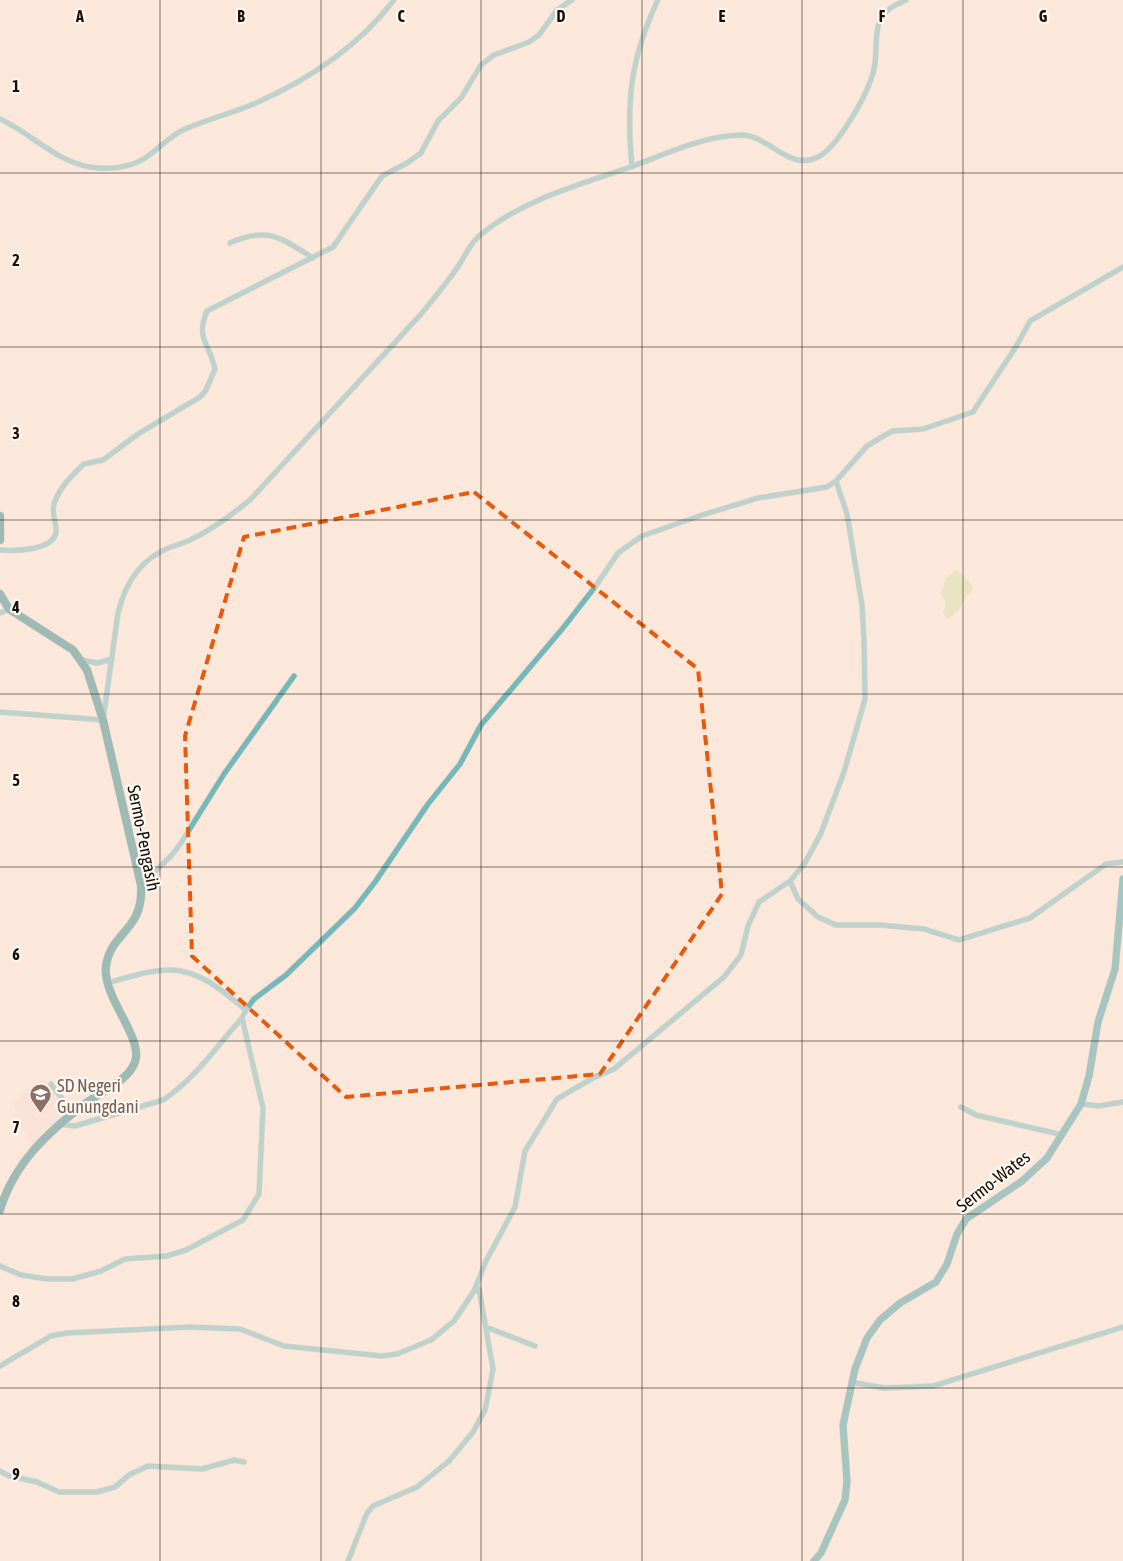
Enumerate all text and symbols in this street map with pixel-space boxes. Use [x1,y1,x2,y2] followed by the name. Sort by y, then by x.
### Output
[75,7,84,25] text: A
[237,7,245,25] text: B
[397,7,405,25] text: C
[557,7,566,25] text: D
[719,7,726,25] text: E
[879,7,886,25] text: F
[1039,7,1048,25] text: G
[12,77,20,95] text: 1
[12,251,20,269] text: 2
[12,424,20,442] text: 3
[11,598,20,616] text: 4
[12,771,20,789] text: 5
[123,783,165,893] street label: Sermo-Pengasih
[12,945,20,963] text: 6
[57,1075,139,1117] place label: SD Negeri Gunungdani
[29,1083,53,1114] school or university icon: SD Negeri Gunungdani
[12,1118,20,1136] text: 7
[952,1146,1034,1216] street label: Sermo-Wates
[12,1292,20,1310] text: 8
[12,1465,20,1483] text: 9

